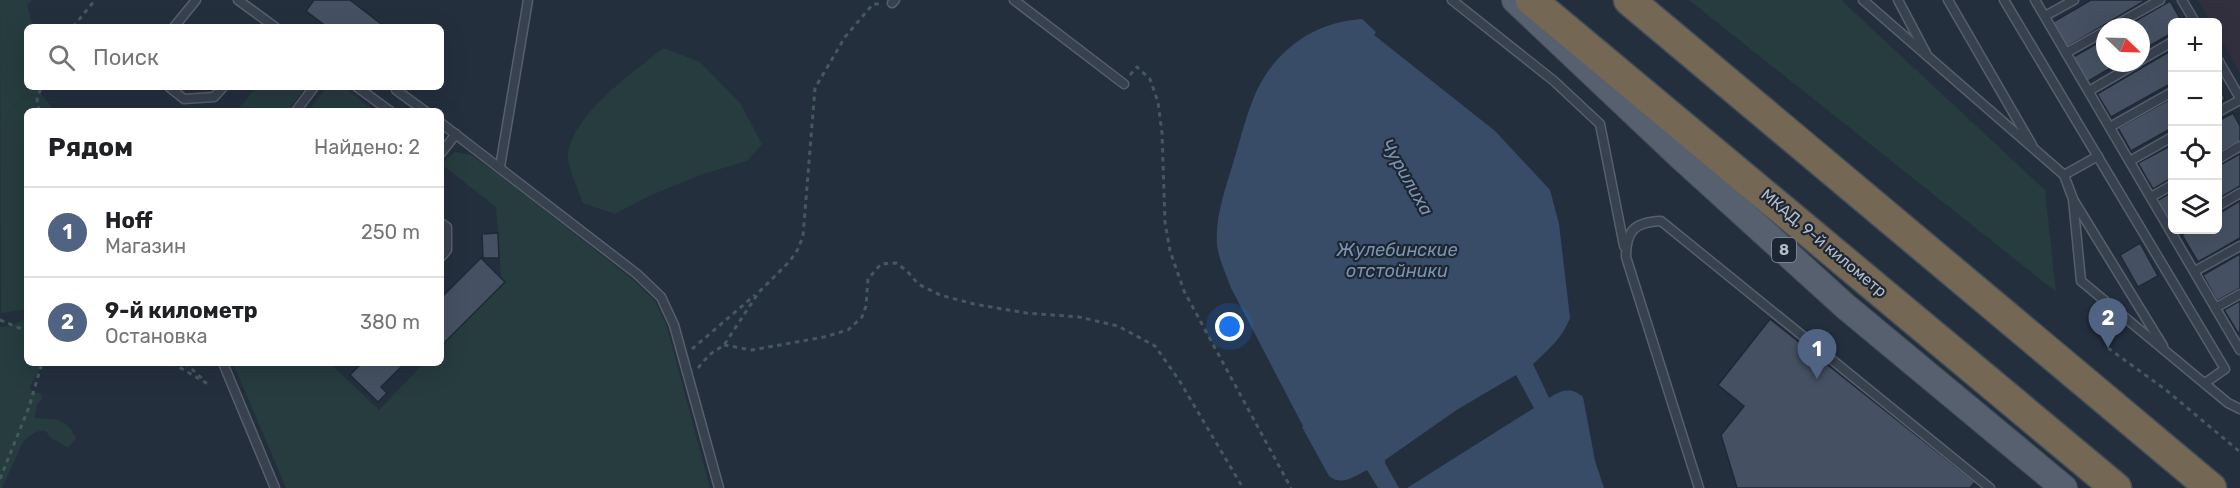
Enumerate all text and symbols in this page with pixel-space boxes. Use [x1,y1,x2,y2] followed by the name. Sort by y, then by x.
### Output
[2096,18,2150,72] north arrow
[2168,18,2222,234] map controls
[2168,18,2222,72] button: +
[24,24,444,90] search box
[45,41,78,74] icon: search
[93,44,159,71] text: Поиск
[2168,72,2222,126] button: −
[2168,126,2222,180] button: locate
[48,132,133,163] text: Рядом
[314,135,420,159] text: Найдено: 2
[1376,135,1438,220] water label: Чурилиха
[2168,180,2222,234] button: layers
[1757,185,1891,301] street label: МКАД, 9-й километр
[105,207,152,234] text: Hoff
[63,220,72,244] text: 1
[361,220,420,244] text: 250 m
[105,234,186,258] text: Магазин
[1772,238,1796,262] road number: 8
[1336,239,1458,282] water label: Жулебинские отстойники
[105,297,258,324] text: 9-й километр
[2088,298,2128,348] pin: 2
[61,310,74,334] text: 2
[360,310,420,334] text: 380 m
[1215,312,1244,341] your location
[105,324,208,348] text: Остановка
[1798,330,1836,379] pin: 1

